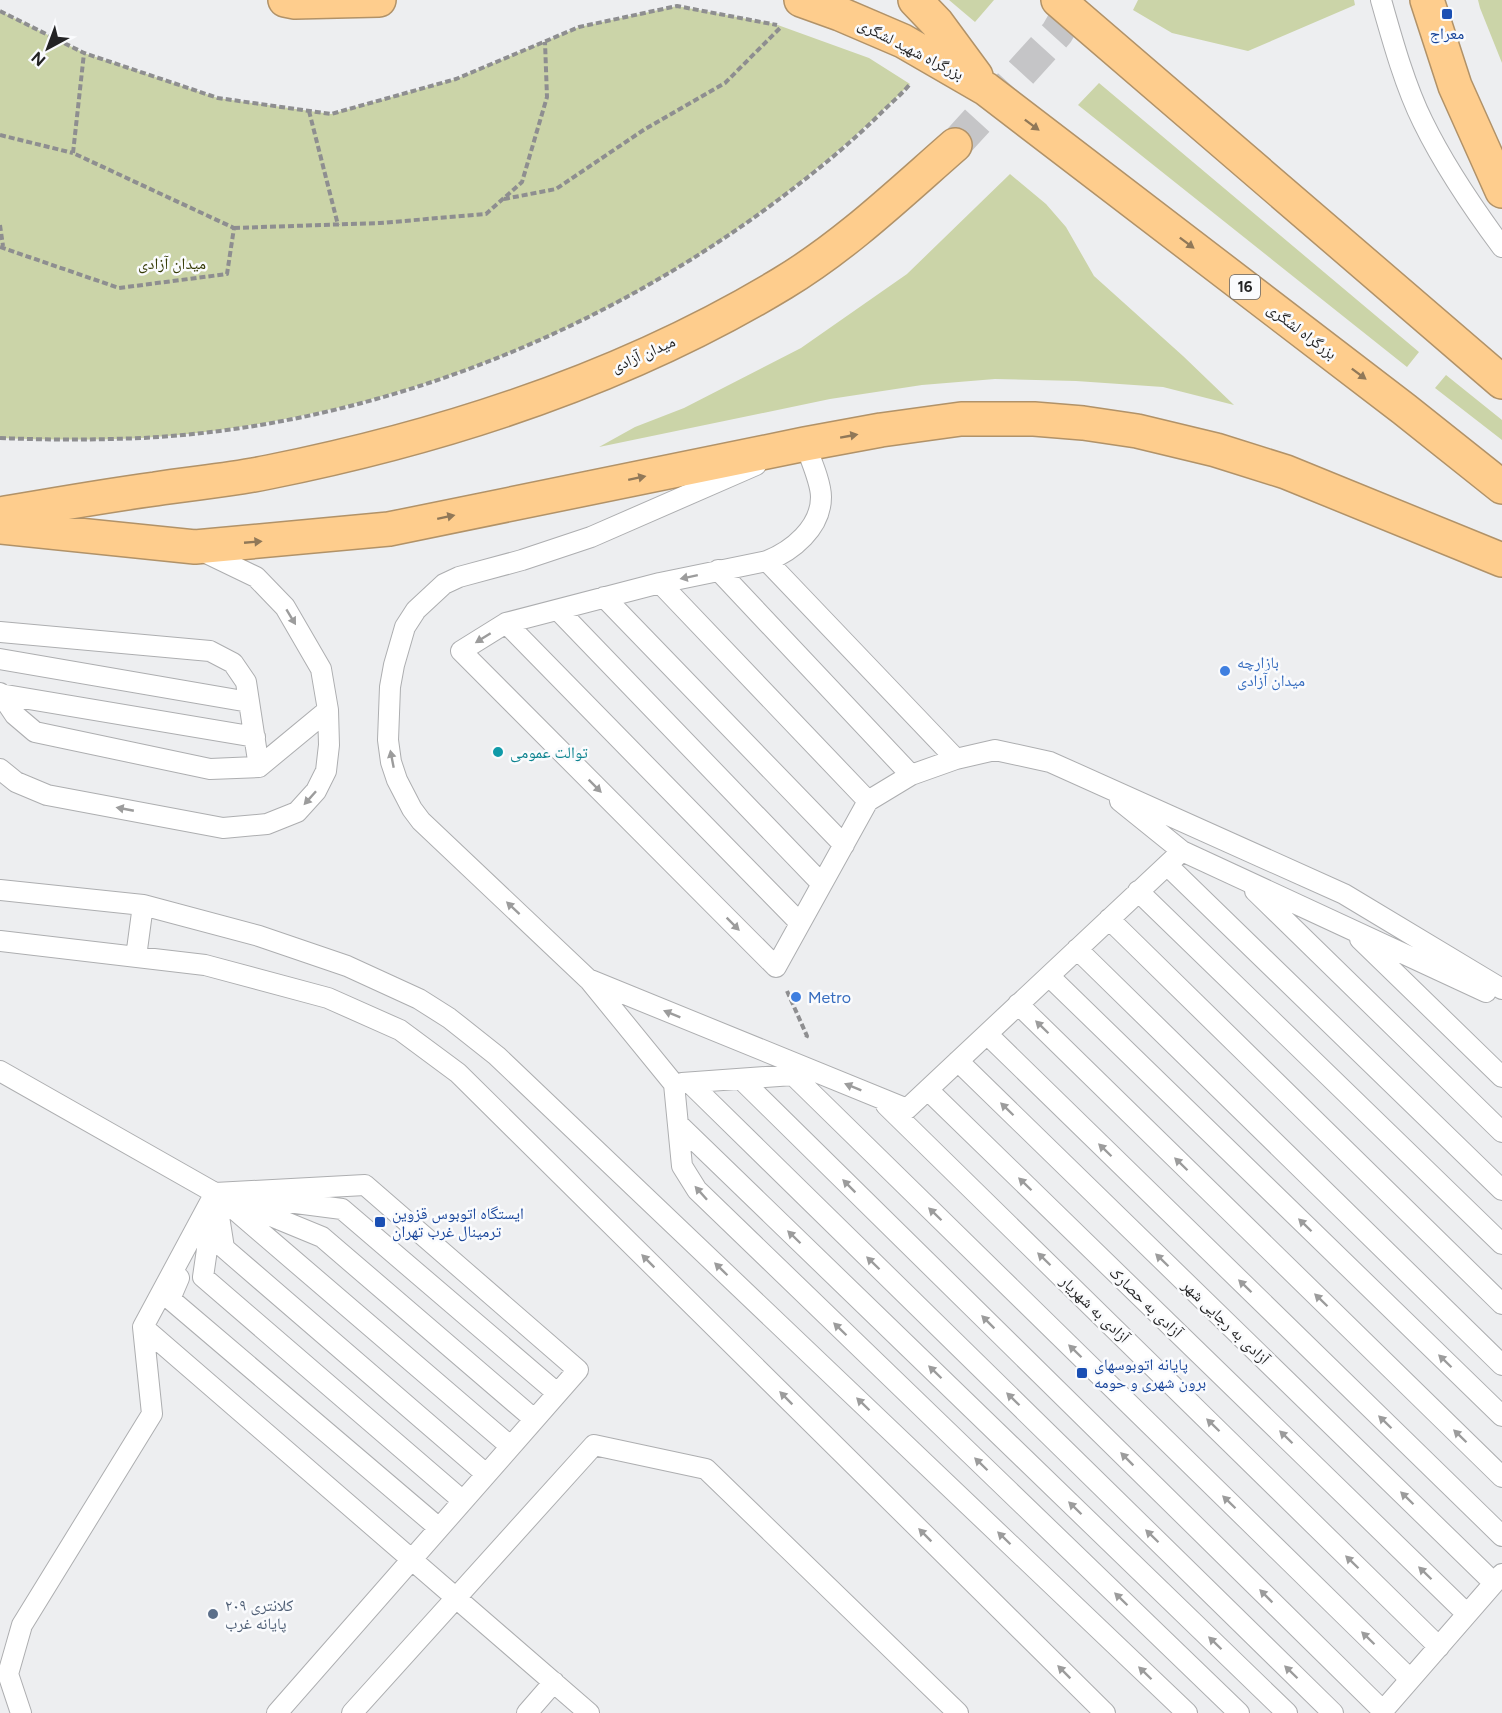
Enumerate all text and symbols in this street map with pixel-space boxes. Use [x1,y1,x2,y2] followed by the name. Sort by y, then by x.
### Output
[1440,7,1454,21] marker: معراج
[855,14,967,85] street label: بزرگراه شهید لشگری
[18,18,78,78] north arrow
[1430,24,1464,44] place label: معراج
[28,48,49,70] text: N
[1025,118,1040,130] one-way arrow
[1179,237,1195,249] one-way arrow
[138,254,206,274] park label: میدان آزادی
[1230,275,1260,299] road number: 16
[1263,299,1341,364] street label: بزرگراه لشگری
[608,331,678,377] street label: میدان آزادی
[1351,368,1367,381] one-way arrow
[840,431,859,440] one-way arrow
[628,473,647,482] one-way arrow
[437,512,456,521] one-way arrow
[243,537,262,547] one-way arrow
[679,572,698,582] one-way arrow
[286,609,296,626] one-way arrow
[475,632,491,643] one-way arrow
[1237,653,1305,691] place label: بازارچه میدان آزادی
[1218,664,1232,678] marker: بازارچه میدان آزادی
[510,743,588,763] place label: توالت عمومی
[491,745,505,759] marker: توالت عمومی
[387,750,396,769] one-way arrow
[588,779,602,793] one-way arrow
[303,791,317,806] one-way arrow
[115,804,134,813] one-way arrow
[506,901,520,915] one-way arrow
[725,917,739,931] one-way arrow
[808,988,851,1007] place label: Metro
[789,990,803,1004] marker: Metro
[663,1008,681,1018] one-way arrow
[1035,1021,1049,1035] one-way arrow
[844,1082,862,1091] one-way arrow
[1000,1102,1015,1116] one-way arrow
[1099,1143,1113,1157] one-way arrow
[1175,1157,1189,1171] one-way arrow
[1019,1178,1033,1192] one-way arrow
[843,1179,857,1193] one-way arrow
[694,1185,708,1200] one-way arrow
[392,1204,524,1242] place label: ایستگاه اتوبوس قزوین ترمینال غرب تهران
[929,1208,943,1222] one-way arrow
[373,1215,387,1229] marker: ایستگاه اتوبوس قزوین ترمینال غرب تهران
[1298,1218,1313,1232] one-way arrow
[788,1230,802,1244] one-way arrow
[1037,1253,1051,1267] one-way arrow
[1156,1253,1170,1267] one-way arrow
[641,1254,655,1268] one-way arrow
[867,1256,881,1270] one-way arrow
[714,1262,729,1276] one-way arrow
[1105,1262,1187,1343] street label: آزادی به حصارک
[1055,1271,1134,1348] street label: آزادی به شهریار
[1177,1275,1274,1370] street label: آزادی به رجایی شهر
[1239,1279,1253,1293] one-way arrow
[1313,1293,1328,1307] one-way arrow
[982,1316,996,1330] one-way arrow
[834,1322,848,1336] one-way arrow
[1068,1344,1082,1358] one-way arrow
[1438,1354,1452,1368] one-way arrow
[1094,1355,1206,1393] place label: پایانه اتوبوسهای برون شهری و حومه
[927,1365,942,1379] one-way arrow
[1075,1366,1089,1380] marker: پایانه اتوبوسهای برون شهری و حومه
[780,1391,794,1405] one-way arrow
[1005,1392,1020,1406] one-way arrow
[856,1397,870,1411] one-way arrow
[1378,1415,1392,1429] one-way arrow
[1206,1419,1220,1433] one-way arrow
[1454,1430,1468,1444] one-way arrow
[1279,1431,1293,1445] one-way arrow
[1121,1453,1135,1467] one-way arrow
[973,1457,988,1471] one-way arrow
[1401,1492,1415,1506] one-way arrow
[1221,1495,1236,1509] one-way arrow
[1068,1501,1082,1515] one-way arrow
[919,1528,933,1542] one-way arrow
[1145,1529,1159,1543] one-way arrow
[996,1531,1011,1545] one-way arrow
[1346,1555,1360,1569] one-way arrow
[1419,1567,1433,1581] one-way arrow
[1259,1589,1274,1603] one-way arrow
[1114,1593,1128,1607] one-way arrow
[225,1596,294,1633] place label: کلانتری ۲۰۹ پایانه غرب
[206,1607,220,1621] marker: کلانتری ۲۰۹ پایانه غرب
[1362,1632,1376,1646] one-way arrow
[1207,1636,1222,1650] one-way arrow
[1057,1665,1071,1679] one-way arrow
[1284,1665,1299,1679] one-way arrow
[1138,1666,1152,1680] one-way arrow

